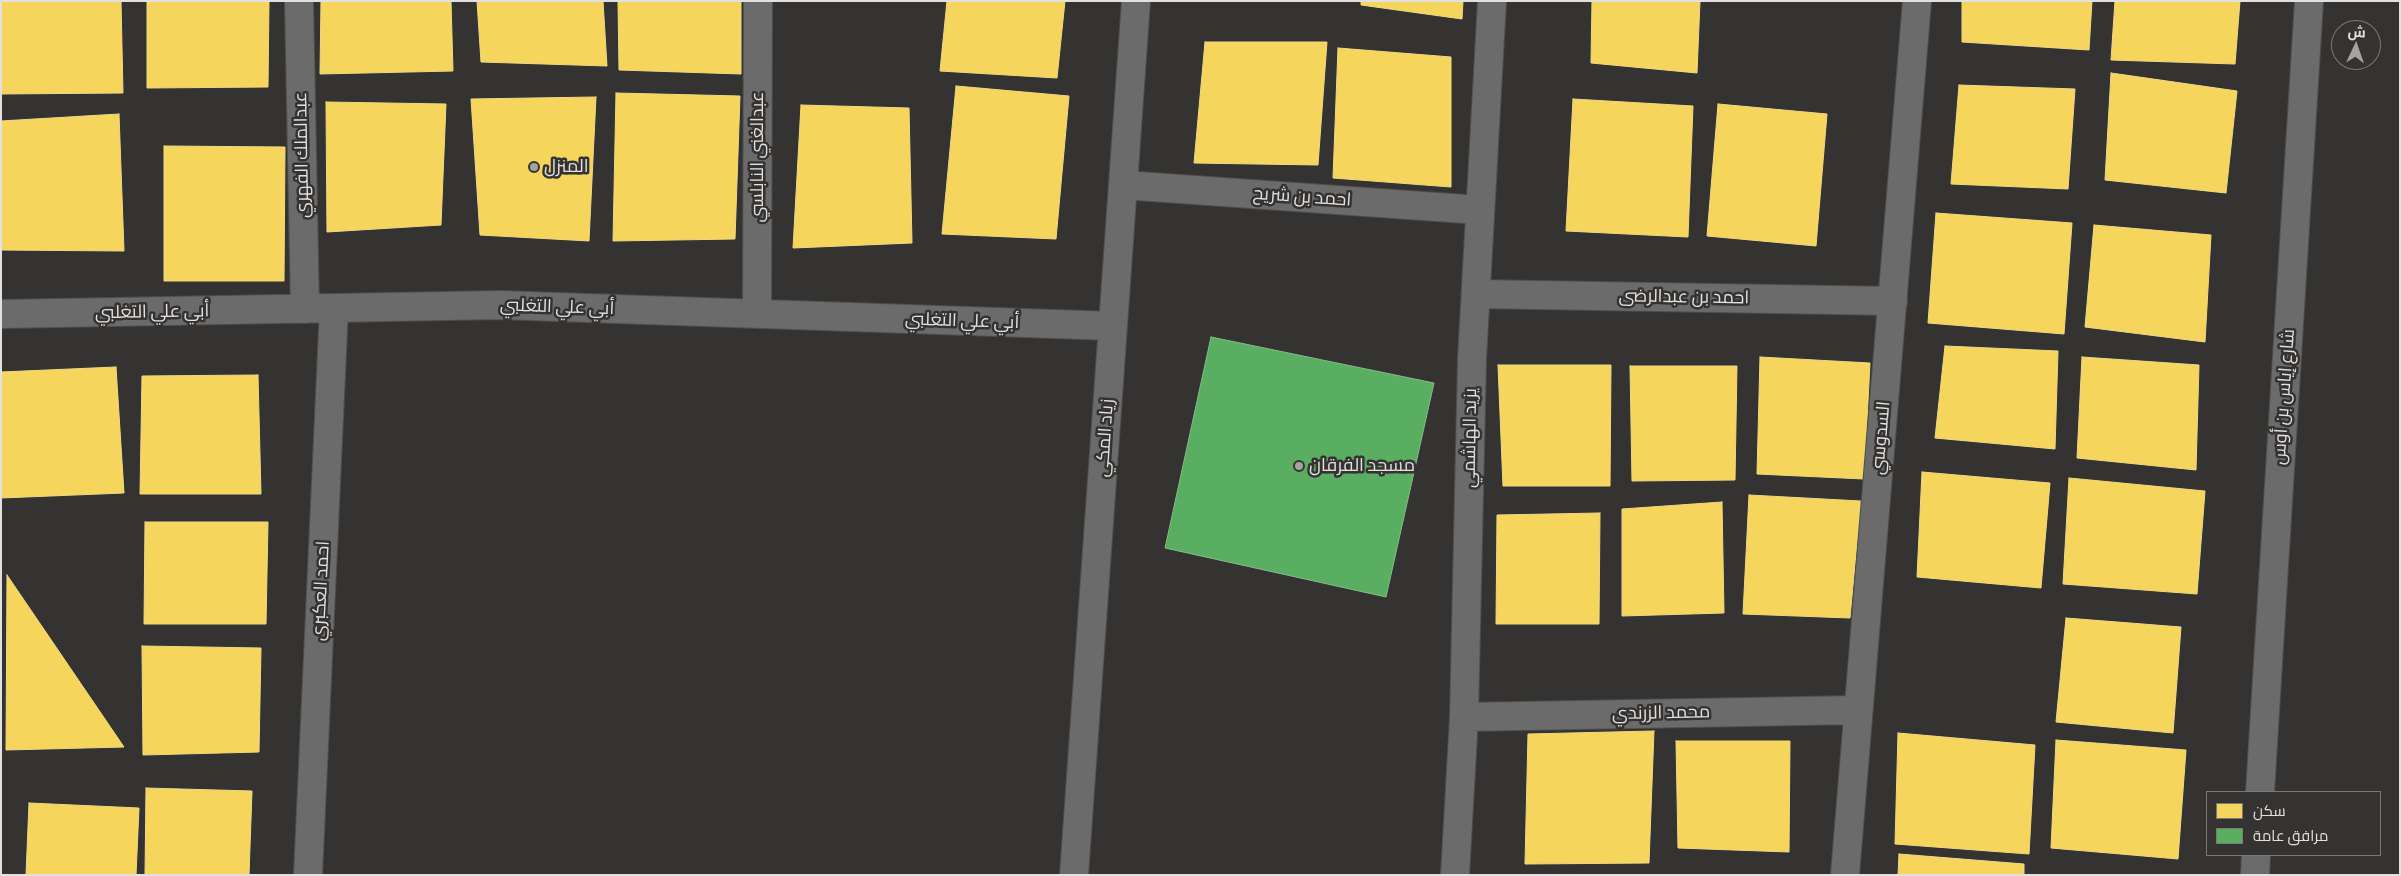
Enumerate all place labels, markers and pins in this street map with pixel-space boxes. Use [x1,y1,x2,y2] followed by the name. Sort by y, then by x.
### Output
[544,156,589,178] place label: المنزل
[528,161,540,173] marker: المنزل
[1309,455,1415,477] place label: مسجد الفرقان
[1293,460,1305,472] marker: مسجد الفرقان

